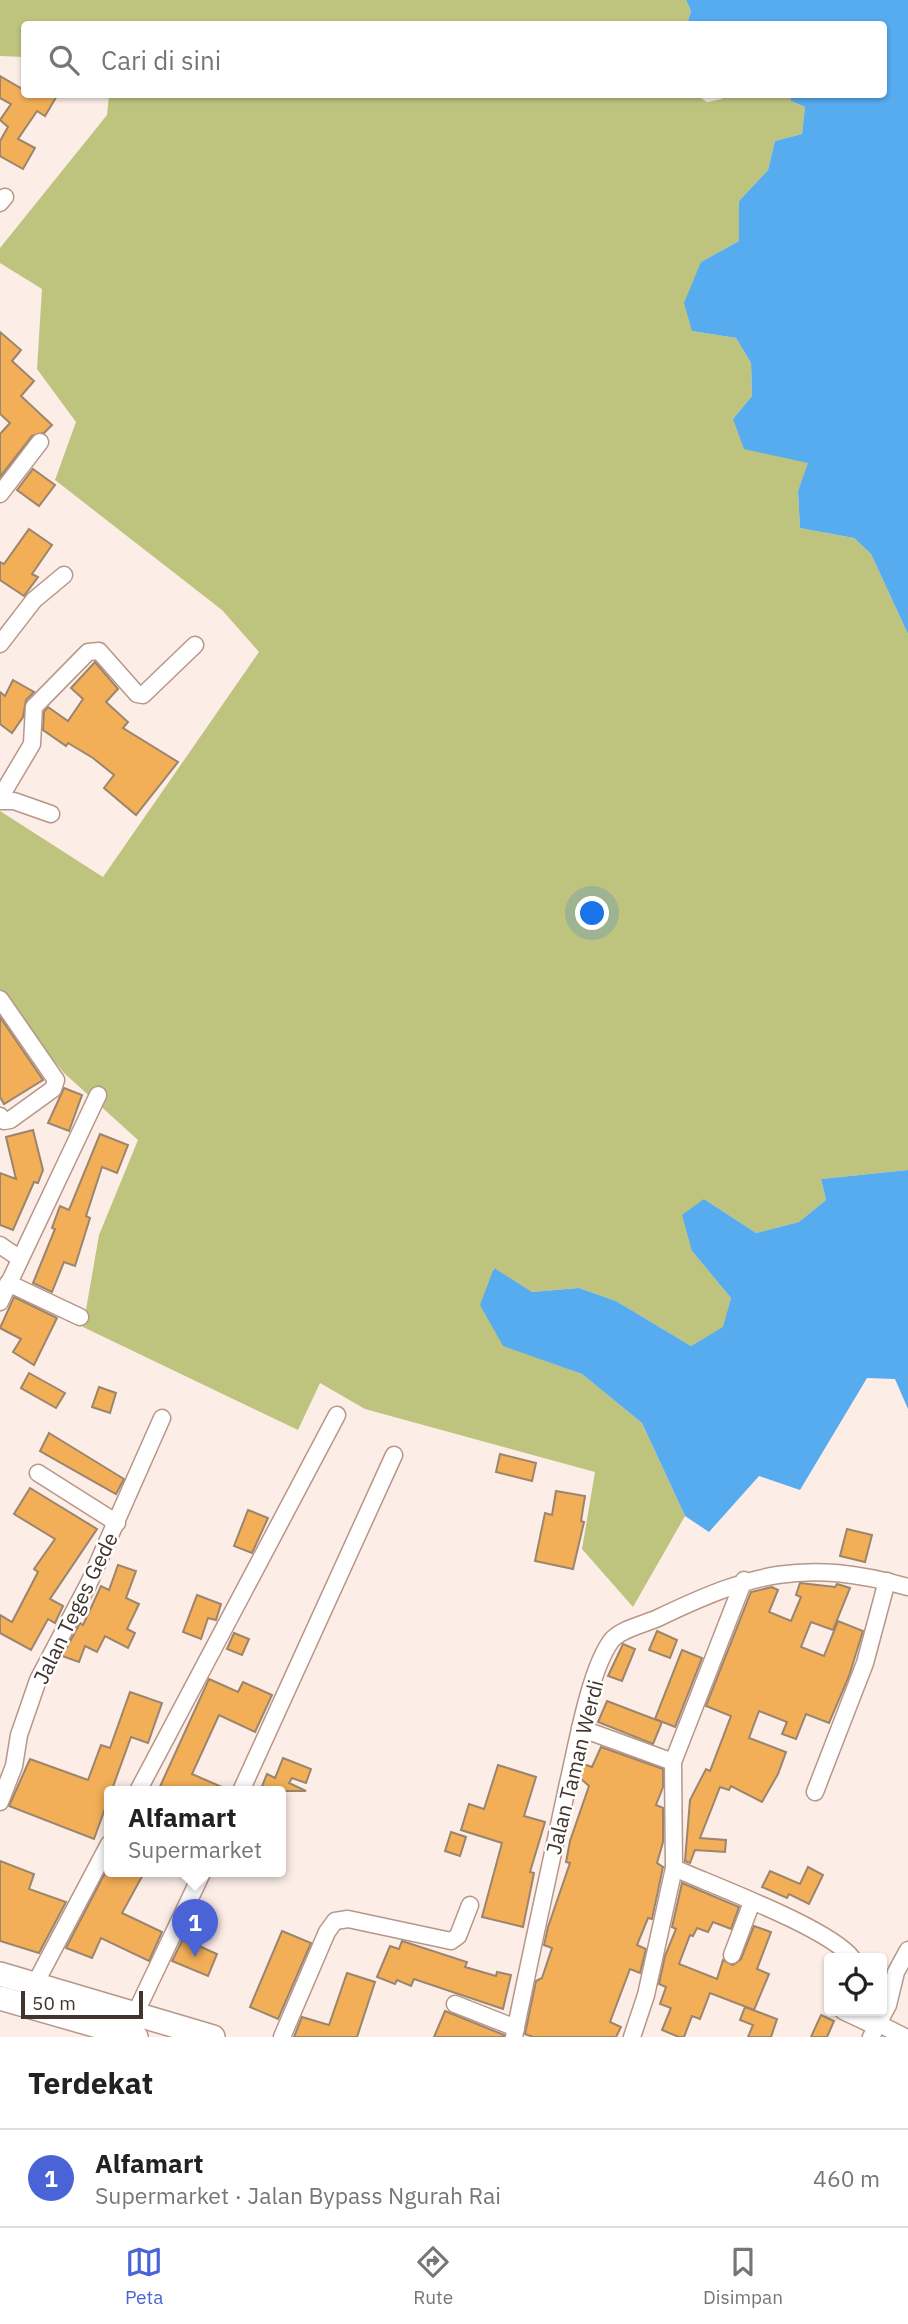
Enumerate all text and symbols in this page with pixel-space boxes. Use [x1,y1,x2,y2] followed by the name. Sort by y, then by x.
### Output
[21,21,887,98] search box
[45,41,83,79] icon: search
[101,43,221,77] text: Cari di sini
[575,896,609,930] your location
[26,1528,124,1688] street label: Jalan Teges Gede
[539,1677,609,1857] street label: Jalan Taman Werdi
[104,1786,286,1877] popup
[128,1800,236,1834] text: Alfamart
[128,1834,262,1864] text: Supermarket
[172,1899,218,1957] pin: 1
[824,1953,887,2016] map controls
[824,1953,887,2016] button: locate
[21,1988,144,2020] scale bar
[32,1991,76,2015] text: 50 m
[28,2063,153,2102] text: Terdekat
[95,2146,203,2180] text: Alfamart
[44,2163,58,2193] text: 1
[813,2163,880,2193] text: 460 m
[95,2180,501,2210] text: Supermarket · Jalan Bypass Ngurah Rai
[125,2243,163,2309] tab: Peta
[413,2243,453,2309] tab: Rute
[703,2243,783,2309] tab: Disimpan

